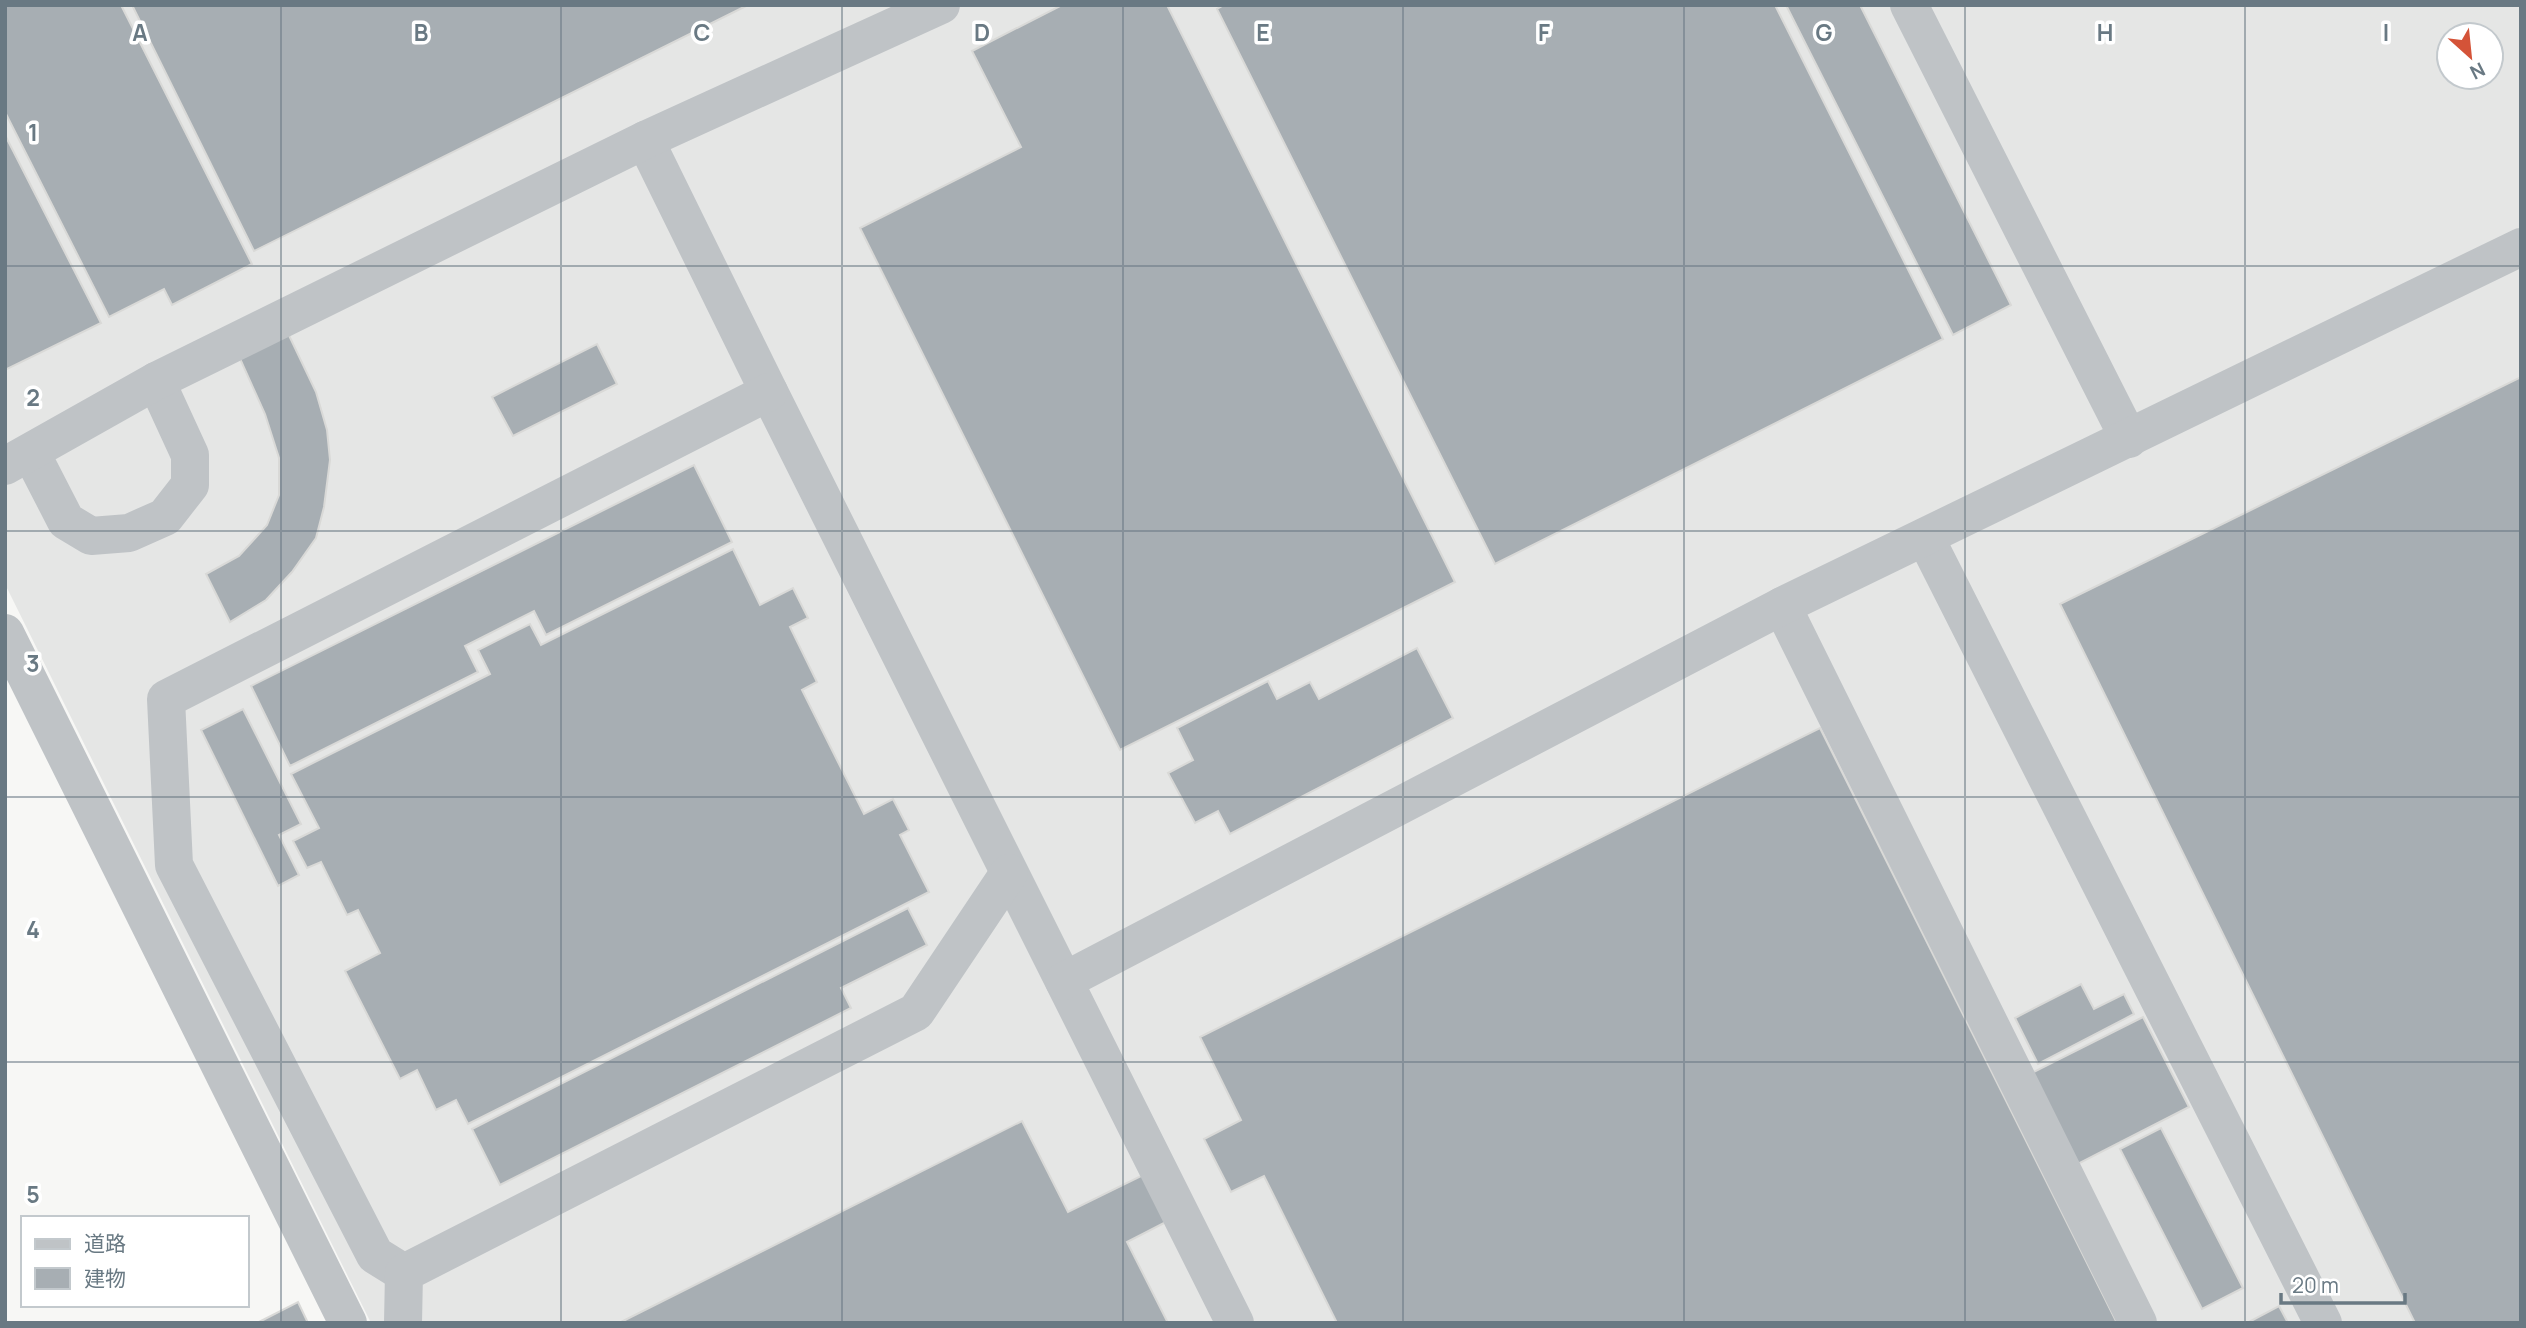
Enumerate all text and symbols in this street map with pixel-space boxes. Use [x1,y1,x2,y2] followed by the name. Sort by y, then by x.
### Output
[132,16,148,48] text: A
[414,16,428,48] text: B
[694,16,711,48] text: C
[974,16,990,48] text: D
[1256,16,1270,48] text: E
[1538,16,1550,48] text: F
[1816,16,1833,48] text: G
[2097,16,2113,48] text: H
[2383,16,2389,48] text: I
[2435,21,2505,91] north arrow
[2466,56,2490,86] text: N
[28,116,38,148] text: 1
[26,381,40,413] text: 2
[26,647,40,679] text: 3
[26,913,40,945] text: 4
[26,1178,40,1210] text: 5
[21,1216,248,1307] legend
[84,1229,126,1257] text: 道路
[2281,1262,2405,1306] scale bar
[84,1264,126,1292] text: 建物
[2292,1271,2339,1299] text: 20 m

